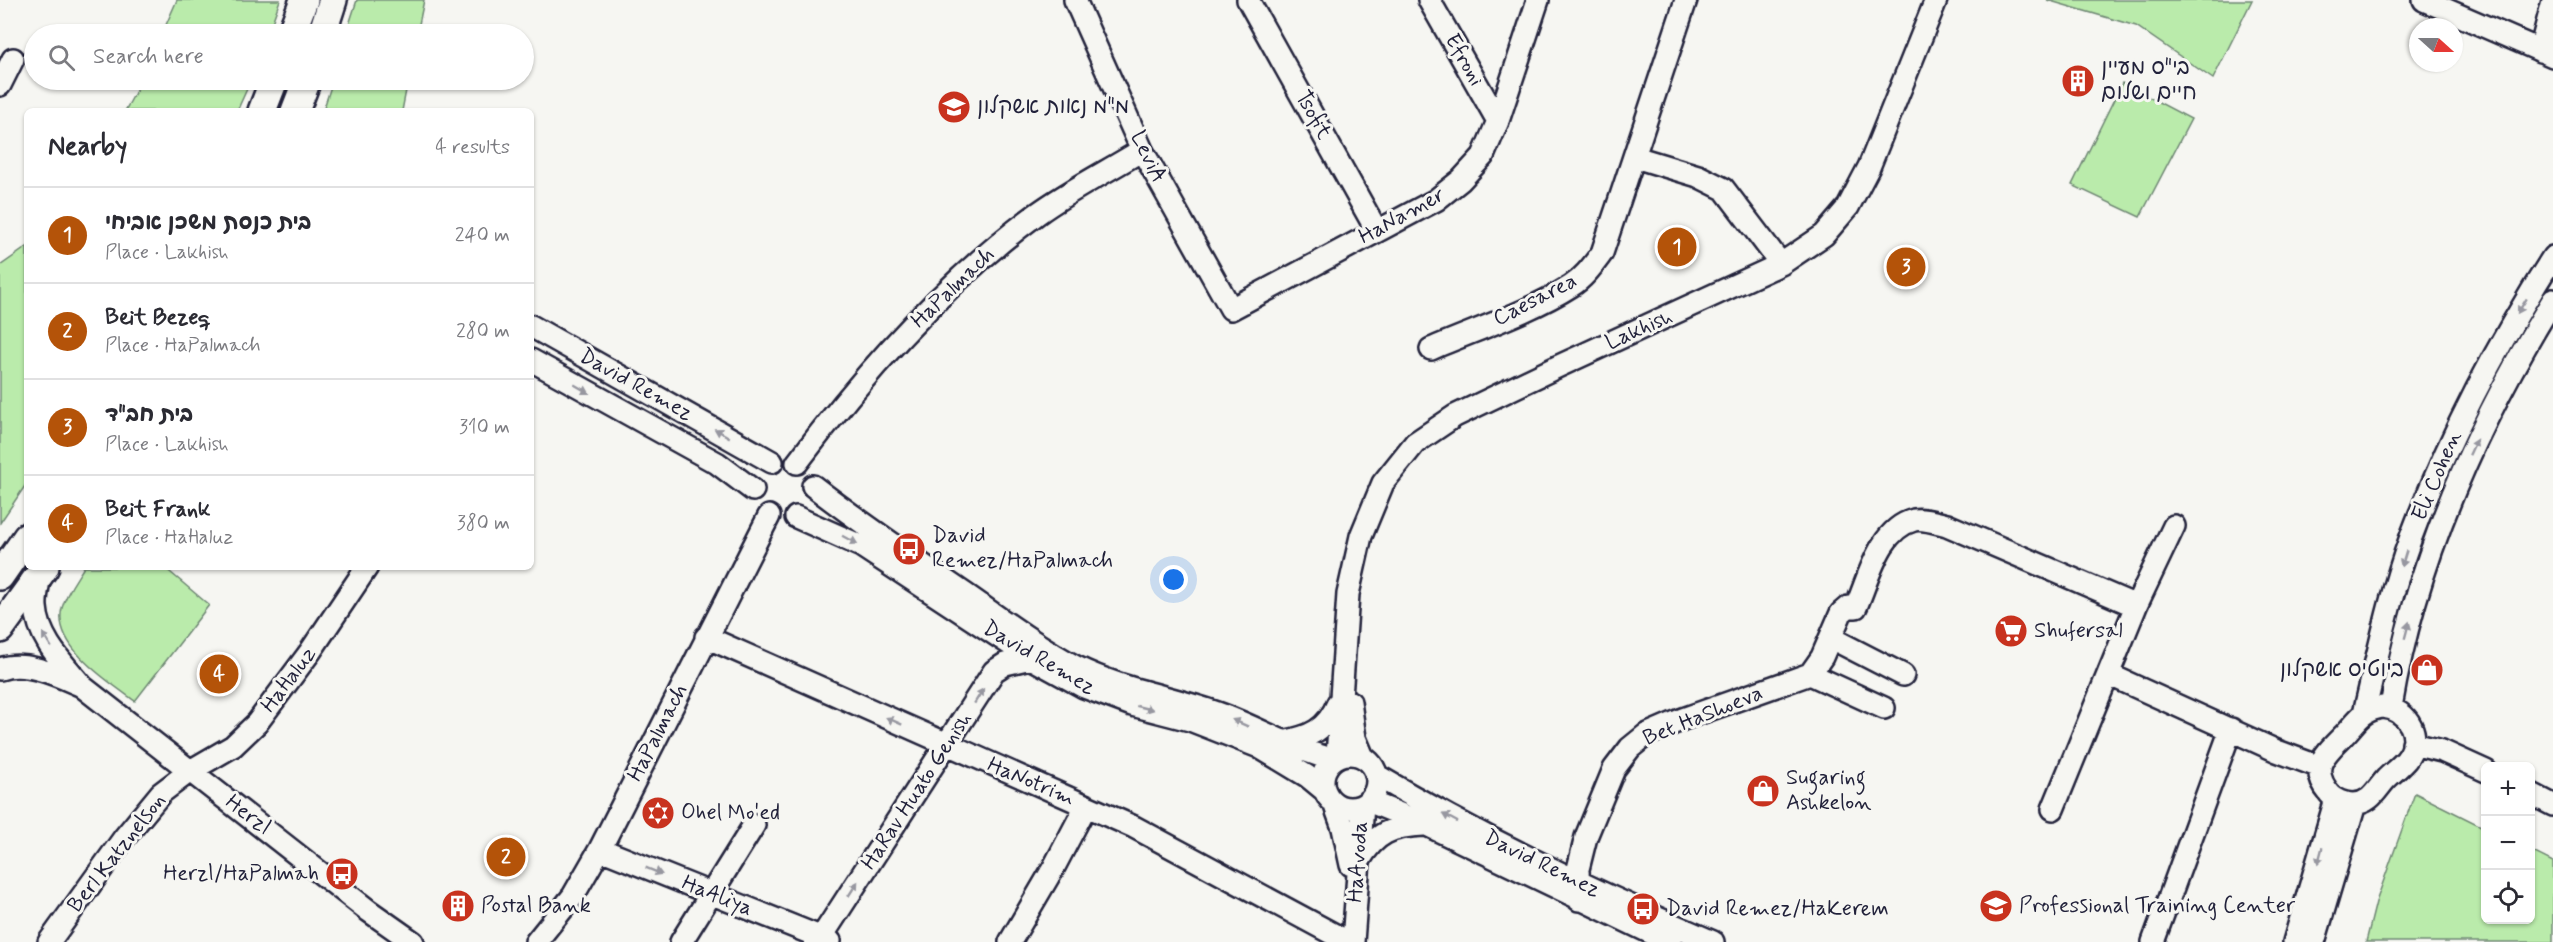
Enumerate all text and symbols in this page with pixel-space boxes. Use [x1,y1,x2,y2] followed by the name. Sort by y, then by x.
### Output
[2409,18,2463,72] north arrow
[24,24,534,90] search box
[1438,29,1490,91] street label: Efroni
[45,41,78,74] icon: search
[93,43,204,71] text: Search here
[2101,54,2197,107] place label: בי"ס מעיין חיים ושלום
[2060,63,2096,99] building icon: בי"ס מעיין חיים ושלום
[1288,86,1338,145] street label: Tsofit
[936,89,972,125] school or university icon: מ"מ נאות אשקלון
[977,93,1129,121] place label: מ"מ נאות אשקלון
[1123,126,1173,188] street label: LeviA
[48,130,127,164] text: Nearby
[435,134,510,161] text: 4 results
[1354,181,1450,251] street label: HaNamer
[105,209,311,237] text: בית כנסת משכן אביחי
[63,222,72,249] text: 1
[455,222,510,249] text: 240 m
[1658,224,1696,270] pin: 1
[105,239,229,266] text: Place · Lakhish
[905,241,1001,335] street label: HaPalmach
[1886,244,1926,290] pin: 3
[1488,267,1582,333] street label: Caesarea
[2516,298,2527,315] one-way arrow
[1601,303,1677,357] street label: Lakhish
[105,304,210,332] text: Beit Bezeq
[63,318,72,345] text: 2
[456,318,510,345] text: 280 m
[105,332,261,359] text: Place · HaPalmach
[574,342,698,428] street label: David Remez
[574,384,591,394] one-way arrow
[105,401,193,429] text: בית חב"ד
[63,414,72,441] text: 3
[459,414,510,441] text: 310 m
[2406,427,2468,525] street label: Eli Cohen
[713,428,730,438] one-way arrow
[105,431,229,458] text: Place · Lakhish
[2469,438,2478,455] one-way arrow
[105,496,211,524] text: Beit Frank
[62,510,73,537] text: 4
[457,510,510,537] text: 380 m
[932,522,1113,575] place label: David Remez/HaPalmach
[105,524,233,551] text: Place · HaHaluz
[891,531,927,567] bus stop icon: David Remez/HaPalmach
[841,535,858,545] one-way arrow
[2399,550,2408,568] one-way arrow
[1159,565,1188,594] your location
[1993,613,2029,649] supermarket icon: Shufersal
[977,614,1101,702] street label: David Remez
[2034,617,2123,645] place label: Shufersal
[2402,620,2412,639] one-way arrow
[42,632,53,648] one-way arrow
[255,641,323,719] street label: HaHaluz
[200,652,238,696] pin: 4
[2409,652,2445,688] shop icon: ביוטיס אשקלון
[2280,656,2404,684] place label: ביוטיס אשקלון
[1639,679,1767,753] street label: Bet HaShoeva
[622,680,694,786] street label: HaPalmach
[973,688,984,704] one-way arrow
[1136,704,1154,713] one-way arrow
[855,707,979,875] street label: HaRav Huato Genish
[886,717,903,726] one-way arrow
[1231,717,1249,727] one-way arrow
[983,751,1079,813] street label: HaNotrim
[2481,762,2535,924] map controls
[2481,762,2535,816] button: +
[1786,764,1872,817] place label: Sugaring Ashkelon
[1745,773,1781,809] shop icon: Sugaring Ashkelon
[62,788,172,918] street label: Berl Katznelson
[219,789,277,841] street label: Herzl
[640,795,676,831] synagogue icon: Ohel Mo'ed
[681,799,780,827] place label: Ohel Mo'ed
[1441,813,1458,823] one-way arrow
[2481,816,2535,870] button: −
[1341,820,1375,904] street label: HaAvoda
[1479,824,1605,904] street label: David Remez
[486,834,526,880] pin: 2
[2315,847,2325,865] one-way arrow
[324,856,360,892] bus stop icon: Herzl/HaPalmah
[163,860,319,888] place label: Herzl/HaPalmah
[645,867,663,876] one-way arrow
[677,869,757,923] street label: HaAliya
[2481,870,2535,924] button: locate
[847,881,858,897] one-way arrow
[440,888,476,924] building icon: Postal Bank
[1978,888,2014,924] school or university icon: Professional Training Center
[1625,891,1661,927] bus stop icon: David Remez/HaKerem
[481,892,591,920] place label: Postal Bank
[2019,892,2296,921] place label: Professional Training Center
[1666,895,1889,923] place label: David Remez/HaKerem

